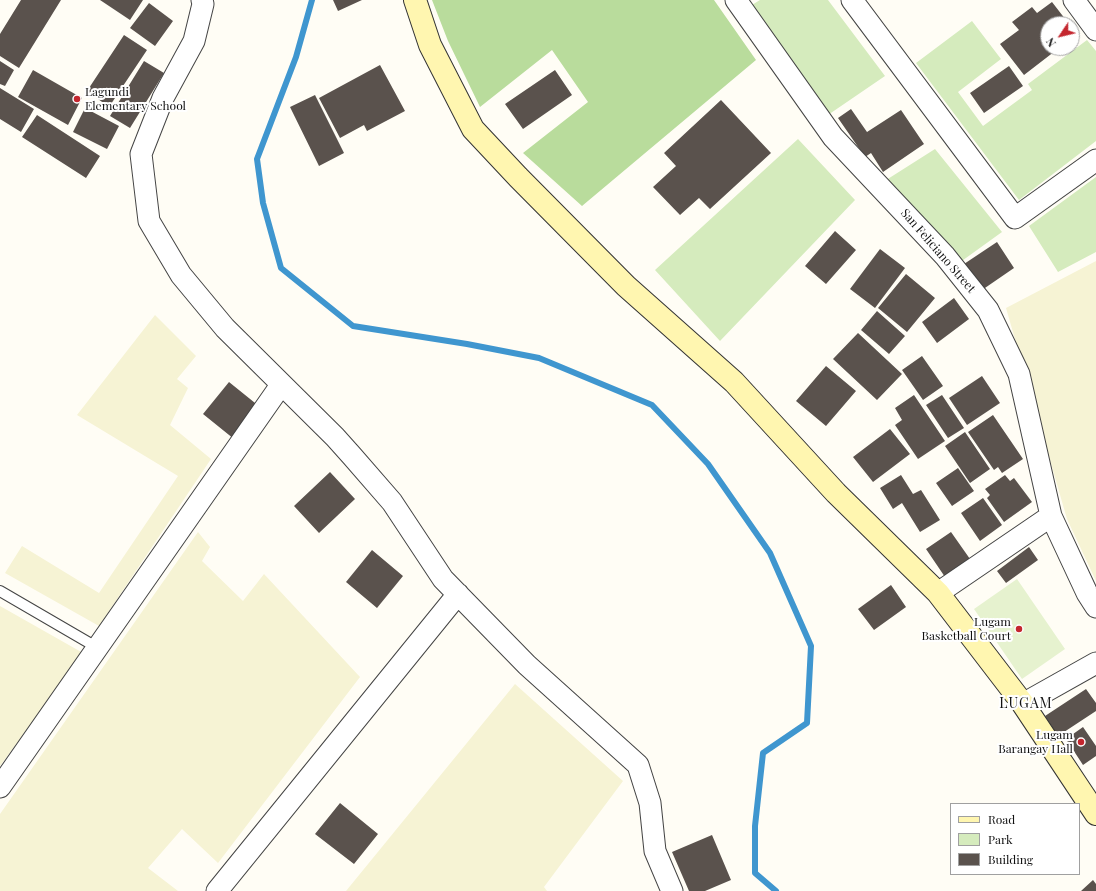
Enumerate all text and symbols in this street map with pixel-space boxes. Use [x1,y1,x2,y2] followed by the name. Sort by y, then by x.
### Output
[1040,16,1080,56] north arrow
[1042,35,1059,50] text: N
[85,85,186,113] place label: Lagundi Elementary School
[72,94,82,104] marker: Lagundi Elementary School
[898,206,978,296] street label: San Feliciano Street
[922,615,1011,643] place label: Lugam Basketball Court
[1014,624,1024,634] marker: Lugam Basketball Court
[999,696,1053,712] district label: LUGAM
[998,728,1073,756] place label: Lugam Barangay Hall
[1076,737,1086,747] marker: Lugam Barangay Hall
[950,803,1080,875] legend
[988,811,1015,827] text: Road
[988,831,1013,847] text: Park
[988,851,1033,867] text: Building

